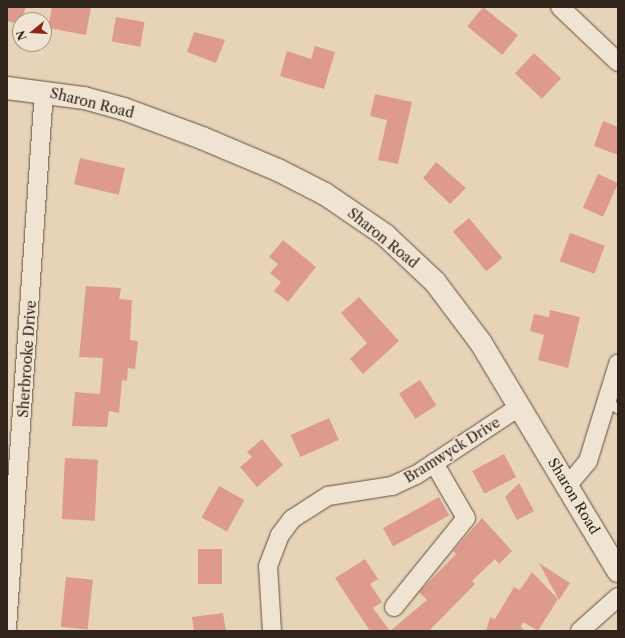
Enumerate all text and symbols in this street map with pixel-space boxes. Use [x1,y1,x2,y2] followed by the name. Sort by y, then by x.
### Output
[12,12,52,52] north arrow
[13,29,30,42] text: N
[48,84,136,122] street label: Sharon Road
[344,204,422,272] street label: Sharon Road
[15,300,39,418] street label: Sherbrooke Drive
[401,414,503,486] street label: Bramwyck Drive
[545,455,603,537] street label: Sharon Road

